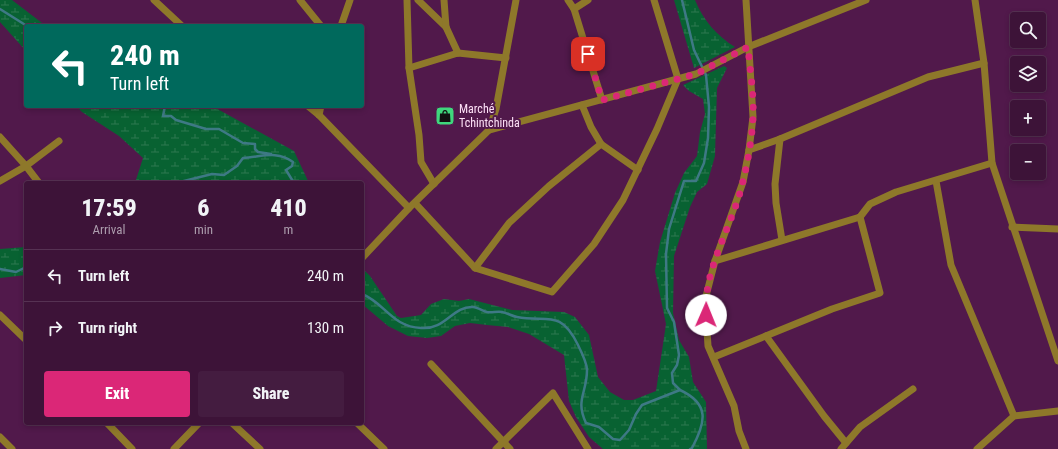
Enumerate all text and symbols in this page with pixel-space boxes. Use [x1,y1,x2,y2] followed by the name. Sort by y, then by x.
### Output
[1010,12,1046,180] map controls
[1010,12,1046,48] button: search
[571,37,605,71] pin
[110,39,180,72] text: 240 m
[44,40,96,92] icon: left
[577,43,599,65] icon: arrive
[1010,56,1046,92] button: layers
[110,73,169,94] text: Turn left
[1010,100,1046,136] button: +
[459,102,520,130] place label: Marché Tchintchinda
[434,105,456,127] shop icon: Marché Tchintchinda
[1010,144,1046,180] button: −
[81,194,137,222] text: 17:59
[197,194,210,222] text: 6
[270,194,307,222] text: 410
[92,222,126,237] text: Arrival
[194,222,213,237] text: min
[284,222,293,237] text: m
[44,265,66,287] icon: left
[78,267,129,285] text: Turn left
[307,267,344,285] text: 240 m
[685,294,727,336] position arrow
[44,317,66,339] icon: right
[78,319,137,337] text: Turn right
[307,319,344,337] text: 130 m
[44,371,190,417] button: Exit
[198,371,344,417] button: Share

